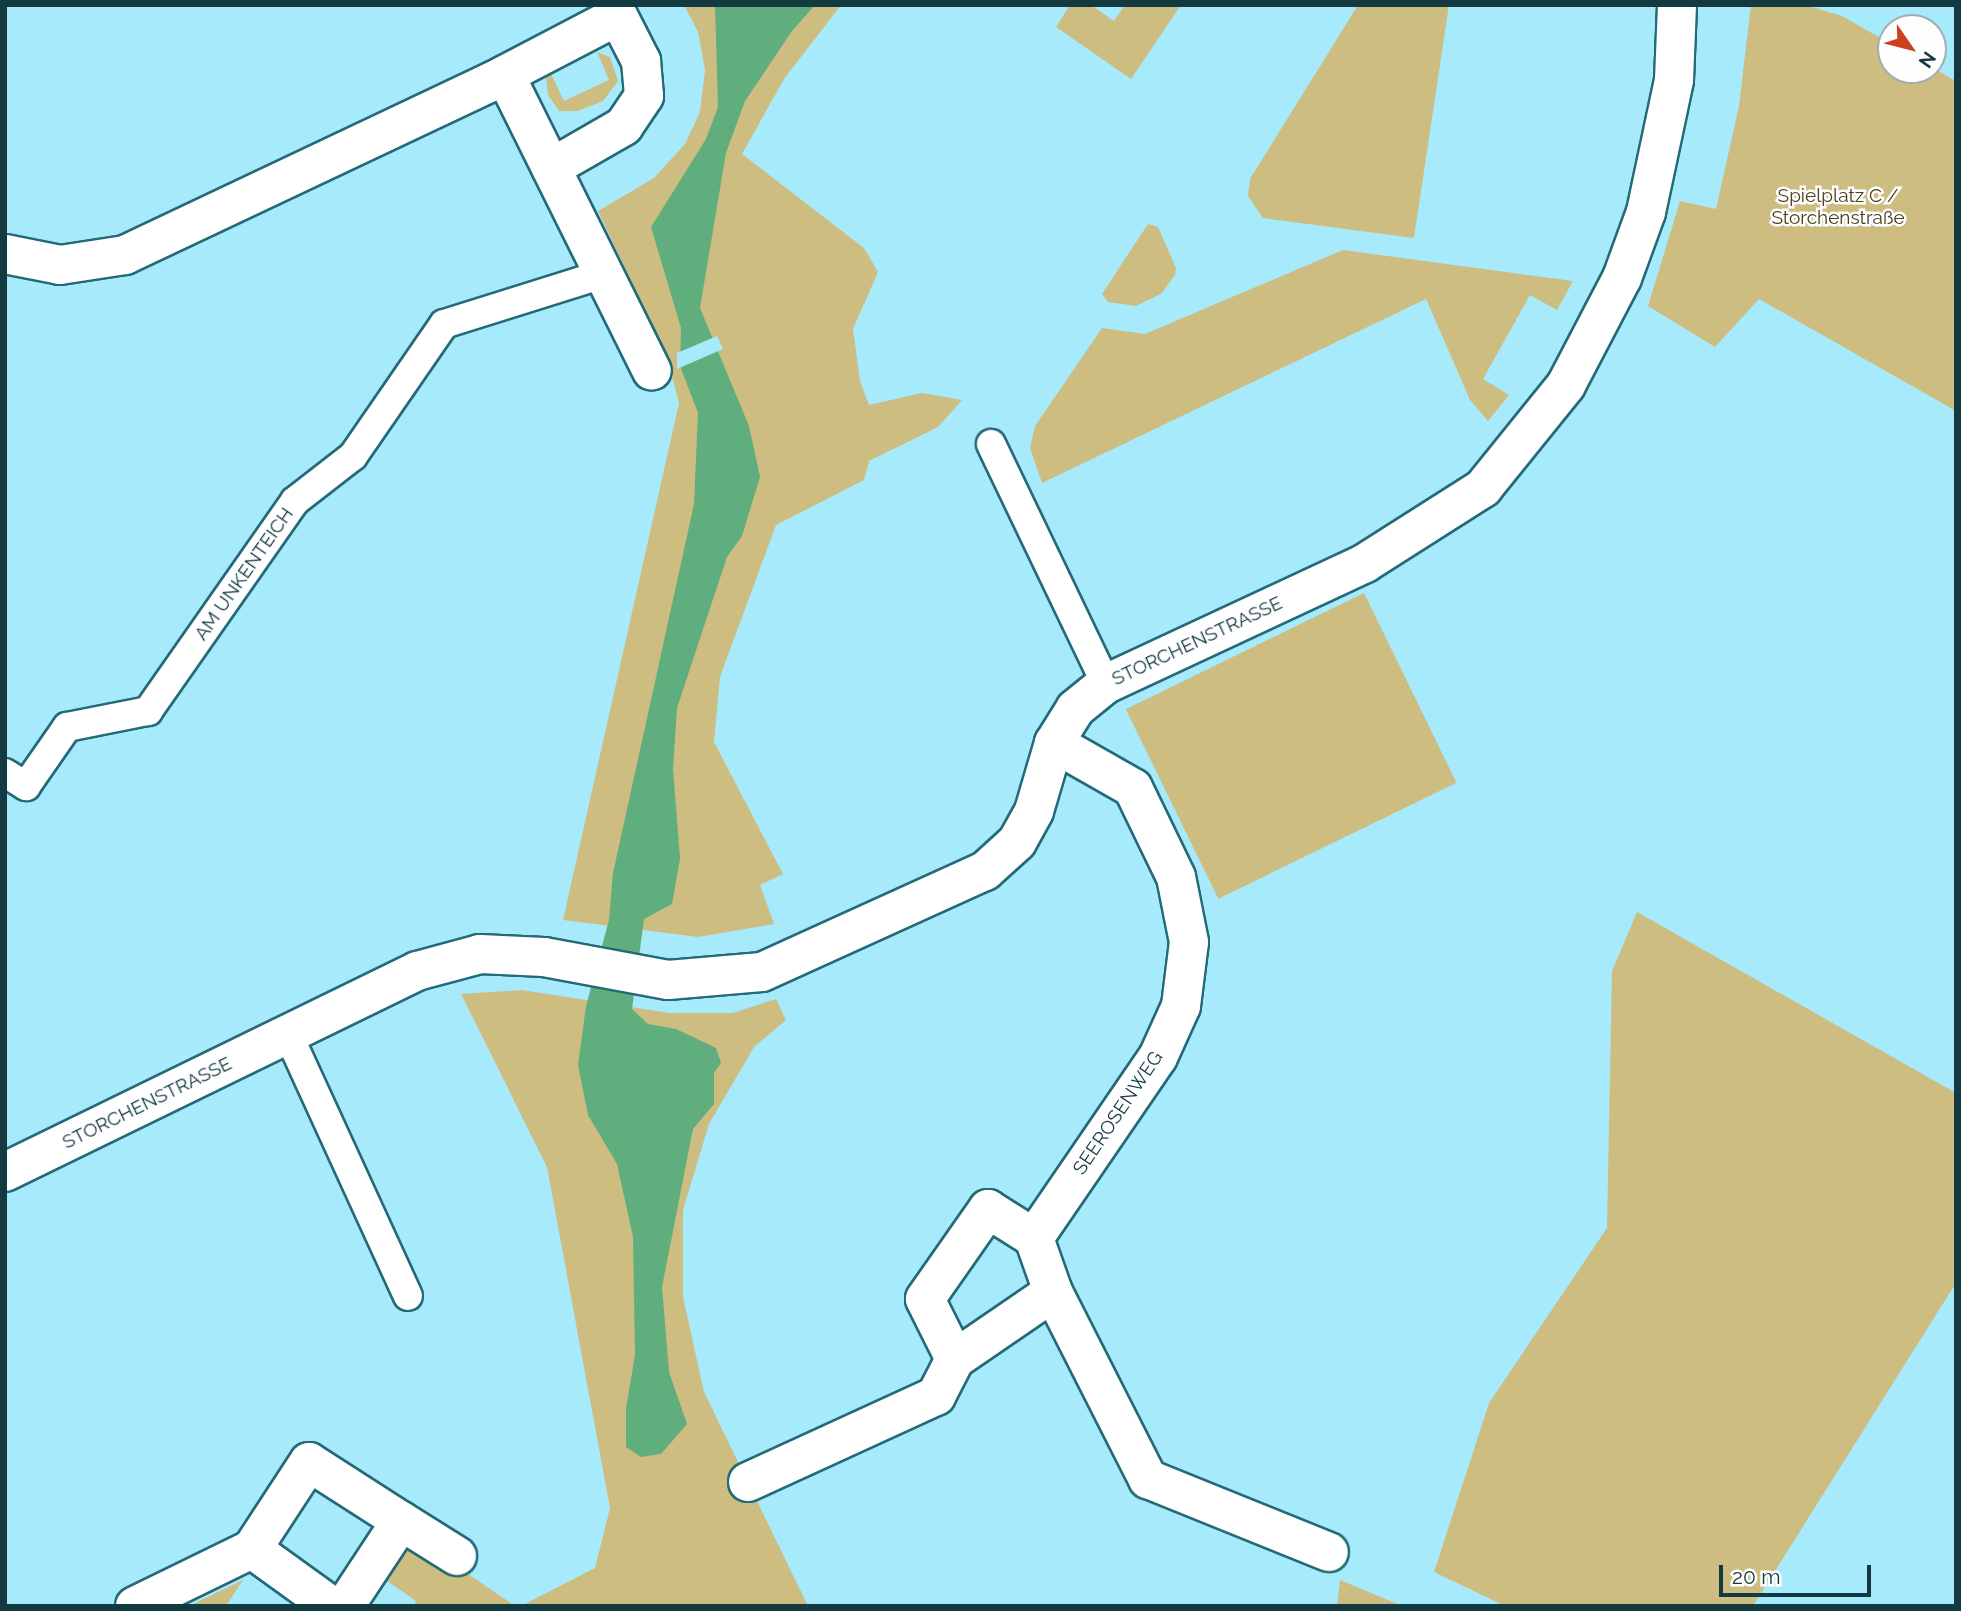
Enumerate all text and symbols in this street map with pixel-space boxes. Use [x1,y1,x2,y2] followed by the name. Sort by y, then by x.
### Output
[1877,14,1947,84] north arrow
[1914,48,1941,72] text: N
[1771,185,1905,229] park label: Spielplatz C / Storchenstraße
[190,503,298,645] street label: AM UNKENTEICH
[1108,592,1286,690] street label: STORCHENSTRASSE
[1068,1047,1168,1179] street label: SEEROSENWEG
[59,1052,235,1154] street label: STORCHENSTRASSE
[1723,1552,1875,1596] scale bar
[1732,1564,1780,1589] text: 20 m

